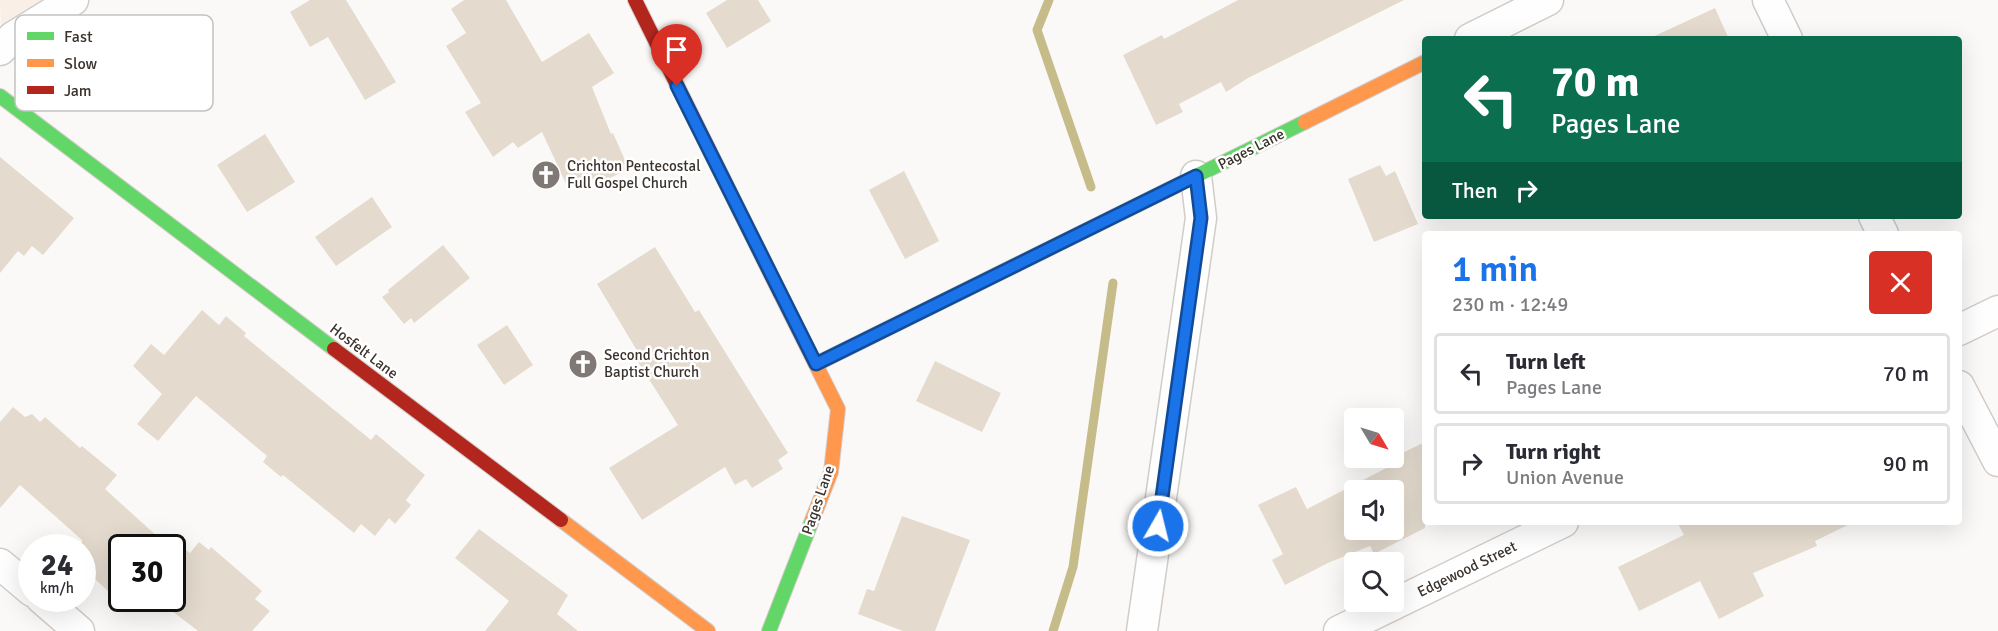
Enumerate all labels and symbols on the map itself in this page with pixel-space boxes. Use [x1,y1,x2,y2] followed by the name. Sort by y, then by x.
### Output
[15,15,213,111] legend
[651,24,702,86] pin
[64,27,93,47] text: Fast
[64,54,98,74] text: Slow
[64,81,92,101] text: Jam
[1215,125,1287,173] street label: Pages Lane
[567,157,701,192] place label: Crichton Pentecostal Full Gospel Church
[530,159,562,191] church icon: Crichton Pentecostal Full Gospel Church
[326,320,402,382] street label: Hosfelt Lane
[604,346,709,381] place label: Second Crichton Baptist Church
[567,348,599,380] church icon: Second Crichton Baptist Church
[1344,408,1404,468] north arrow
[798,463,838,537] street label: Pages Lane
[1126,494,1190,558] position arrow
[108,534,186,612] speed limit sign: 30
[1414,537,1520,601] street label: Edgewood Street

